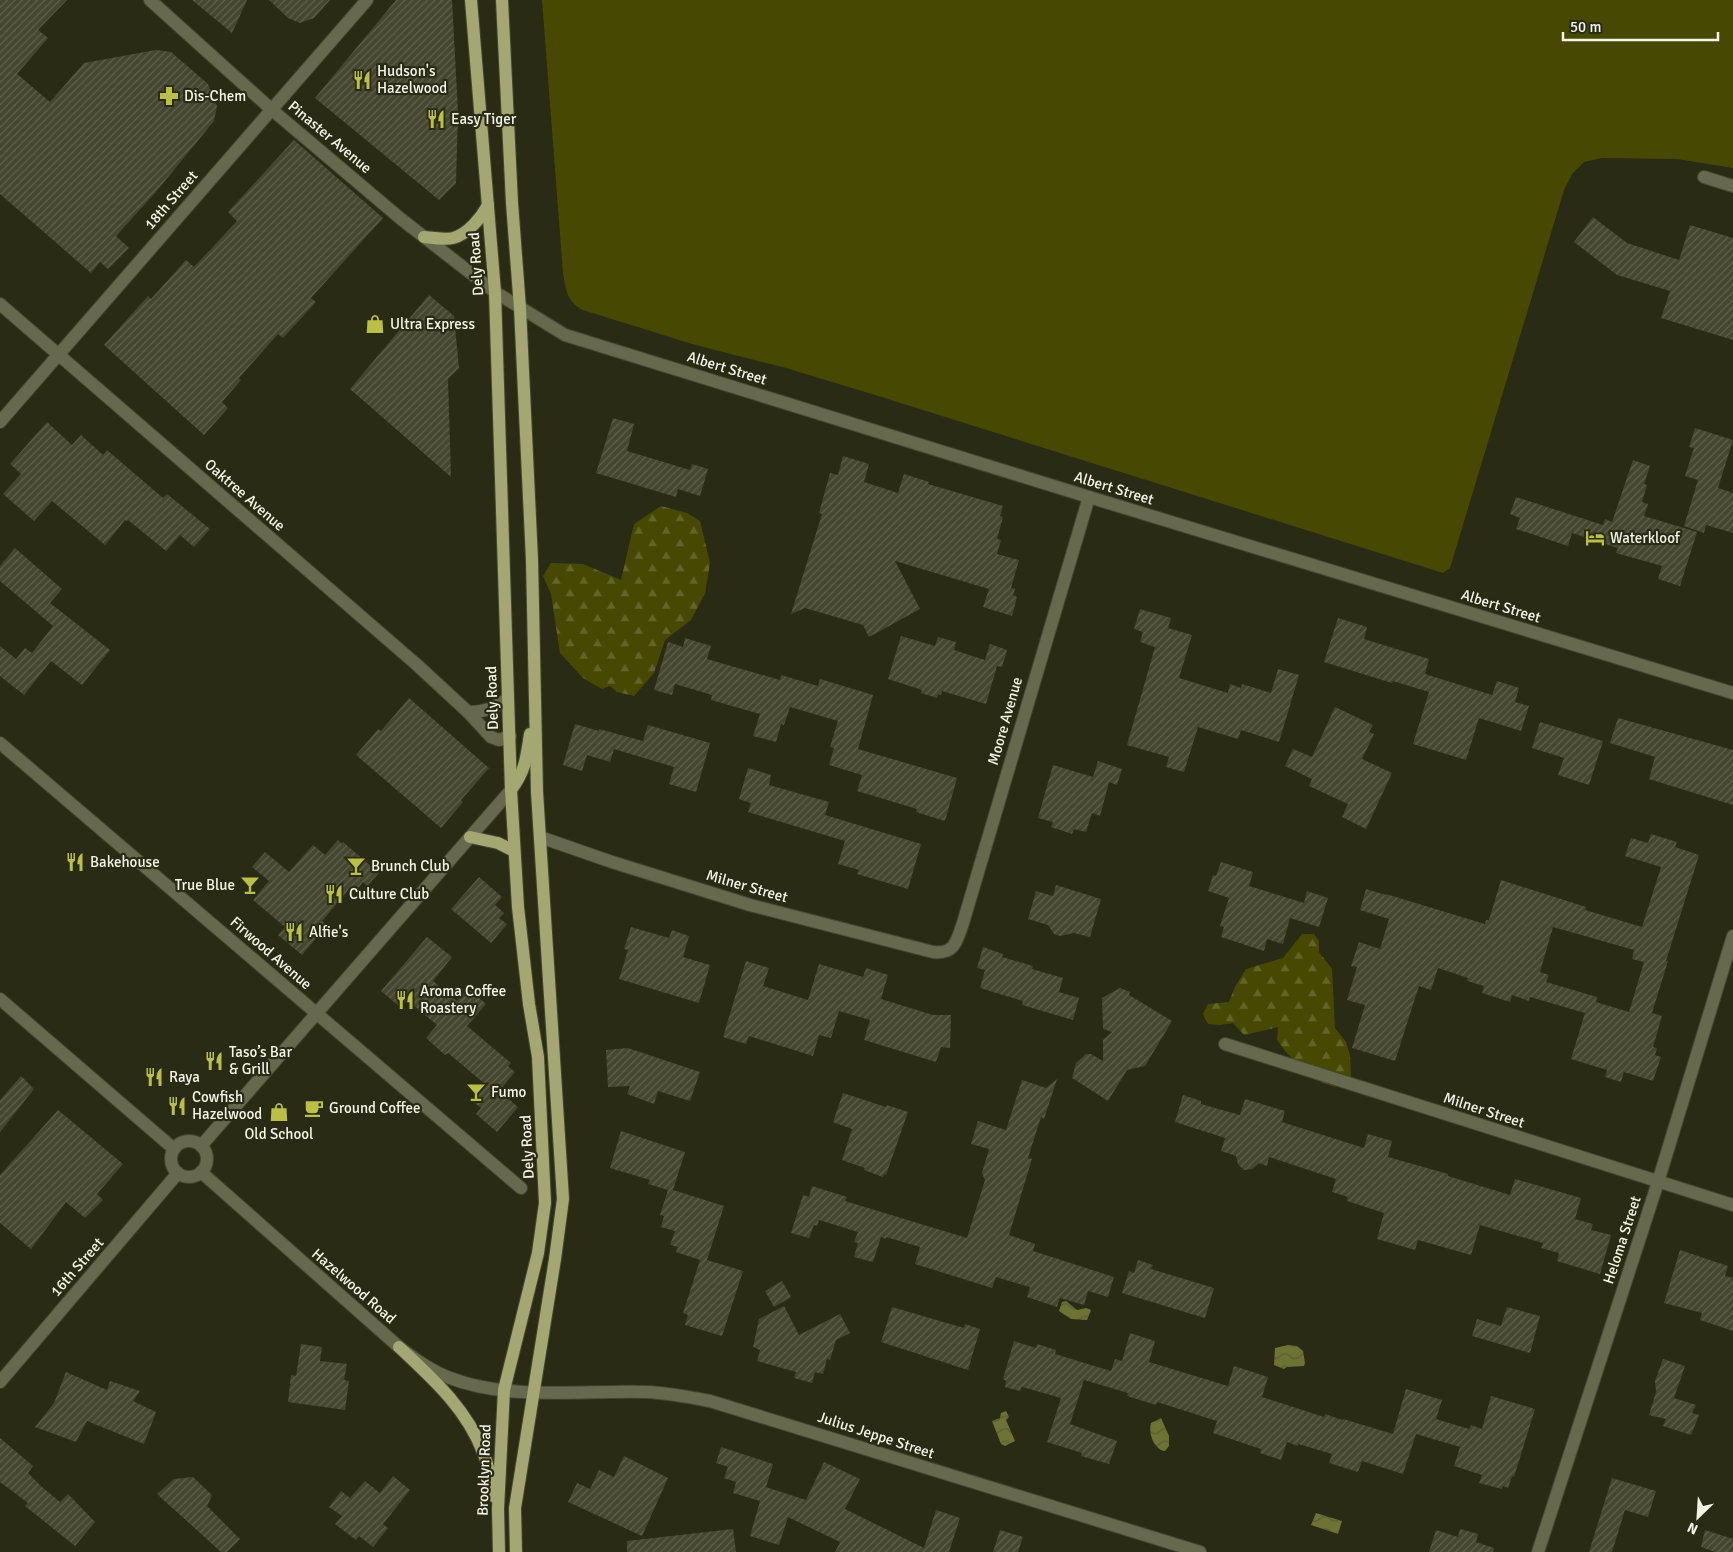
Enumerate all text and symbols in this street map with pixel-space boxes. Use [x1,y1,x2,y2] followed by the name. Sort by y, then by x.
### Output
[1563,10,1718,42] scale bar
[1570,18,1601,36] text: 50 m
[377,62,447,97] place label: Hudson's Hazelwood
[351,69,373,91] restaurant icon: Hudson's Hazelwood
[158,85,180,107] pharmacy icon: Dis-Chem
[184,87,246,105] place label: Dis-Chem
[285,97,375,177] street label: Pinaster Avenue
[425,108,447,130] restaurant icon: Easy Tiger
[451,110,517,128] place label: Easy Tiger
[141,167,201,233] street label: 18th Street
[465,231,487,296] street label: Dely Road
[364,313,386,335] shop icon: Ultra Express
[390,315,475,333] place label: Ultra Express
[685,347,769,389] street label: Albert Street
[201,455,289,535] street label: Oaktree Avenue
[1072,467,1156,509] street label: Albert Street
[1584,527,1606,549] hotel icon: Waterkloof
[1610,529,1681,547] place label: Waterkloof
[1459,585,1543,627] street label: Albert Street
[482,666,502,730] street label: Dely Road
[984,675,1026,767] street label: Moore Avenue
[64,851,86,873] restaurant icon: Bakehouse
[90,853,160,871] place label: Bakehouse
[345,855,367,877] bar icon: Brunch Club
[371,857,450,875] place label: Brunch Club
[704,866,790,906] street label: Milner Street
[239,874,261,896] bar icon: True Blue
[175,876,235,894] place label: True Blue
[323,883,345,905] restaurant icon: Culture Club
[349,885,429,903] place label: Culture Club
[227,913,315,993] street label: Firwood Avenue
[283,921,305,943] restaurant icon: Alfie's
[309,923,349,941] place label: Alfie's
[420,982,506,1017] place label: Aroma Coffee Roastery
[394,989,416,1011] restaurant icon: Aroma Coffee Roastery
[229,1043,292,1078] place label: Taso’s Bar & Grill
[203,1050,225,1072] restaurant icon: Taso’s Bar & Grill
[143,1066,165,1088] restaurant icon: Raya
[169,1068,200,1086] place label: Raya
[465,1081,487,1103] bar icon: Fumo
[491,1083,527,1101] place label: Fumo
[192,1088,262,1123] place label: Cowfish Hazelwood
[1441,1088,1527,1132] street label: Milner Street
[166,1095,188,1117] restaurant icon: Cowfish Hazelwood
[303,1097,325,1119] cafe icon: Ground Coffee
[329,1099,420,1117] place label: Ground Coffee
[268,1101,290,1123] shop icon: Old School
[516,1115,538,1179] street label: Dely Road
[244,1125,314,1143] place label: Old School
[1599,1194,1645,1286] street label: Heloma Street
[47,1234,107,1300] street label: 16th Street
[308,1245,400,1327] street label: Hazelwood Road
[815,1408,937,1462] street label: Julius Jeppe Street
[473,1424,495,1516] street label: Brooklyn Road
[1673,1492,1723,1542] north arrow
[1685,1519,1701,1538] text: N

